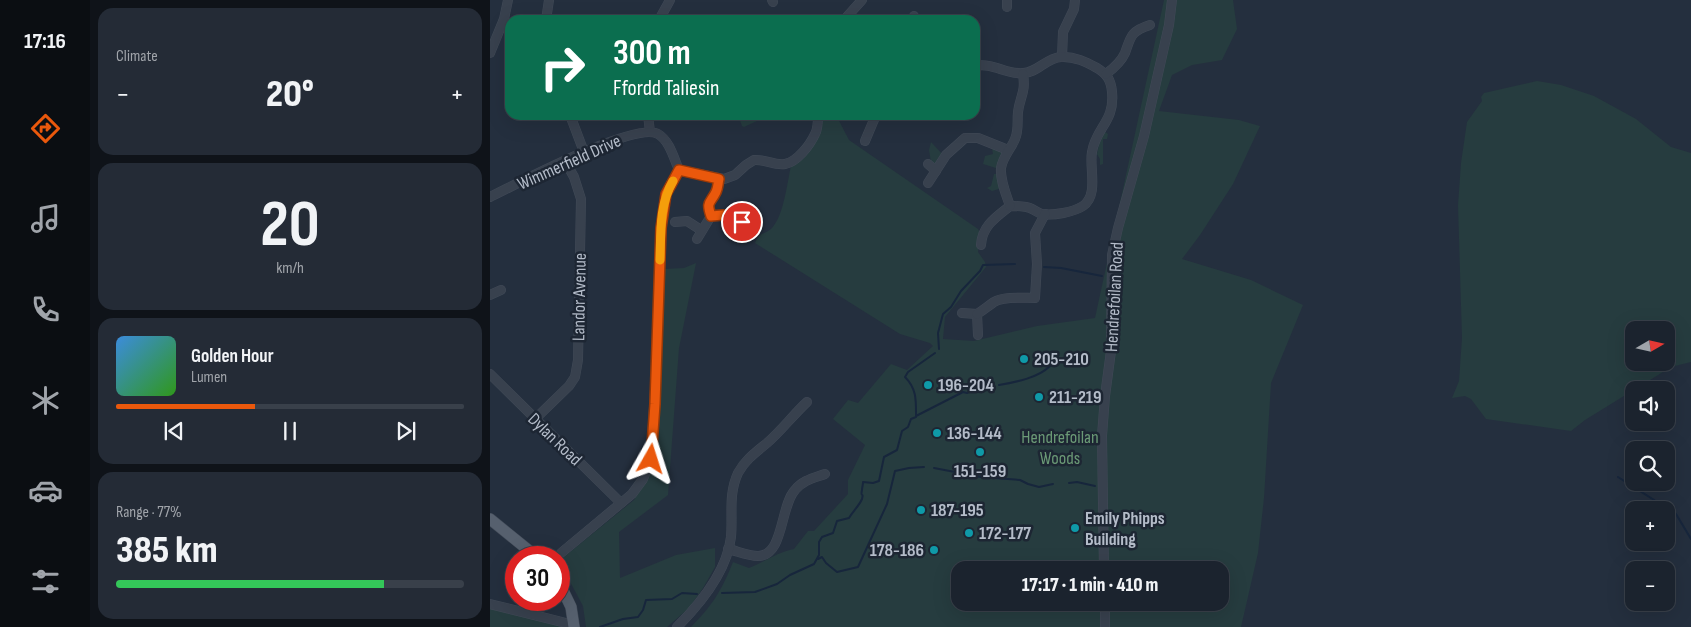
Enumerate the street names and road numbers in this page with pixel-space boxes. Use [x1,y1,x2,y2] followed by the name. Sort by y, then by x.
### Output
[514,130,624,195] street label: Wimmerfield Drive
[1101,241,1128,353] street label: Hendrefoilan Road
[568,253,591,341] street label: Landor Avenue
[523,409,586,470] street label: Dylan Road

